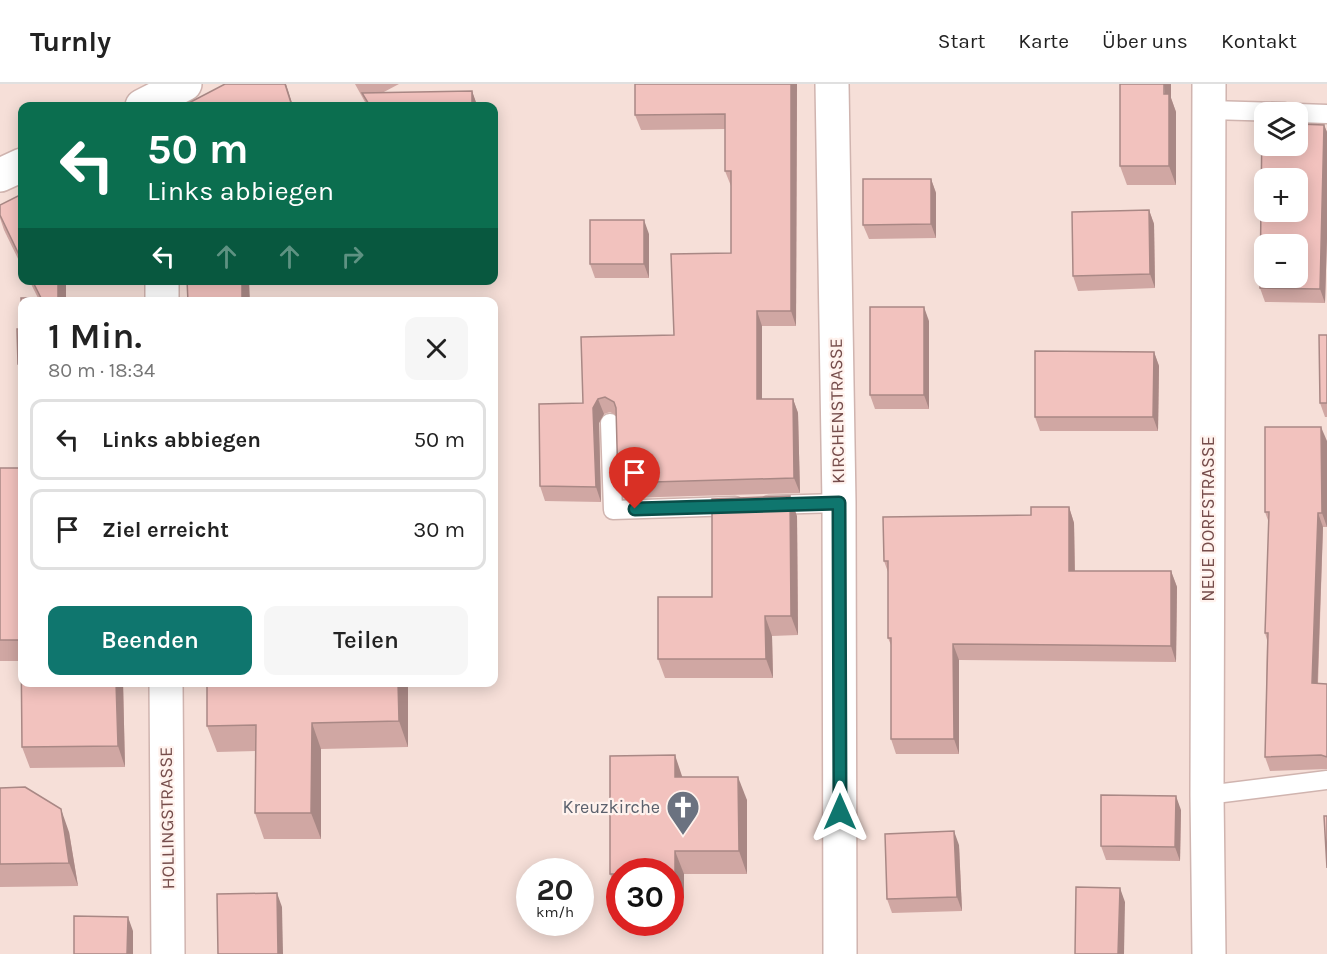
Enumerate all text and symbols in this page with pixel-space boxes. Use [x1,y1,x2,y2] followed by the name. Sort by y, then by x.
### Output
[30,25,111,58] text: Turnly
[938,29,985,53] text: Start
[1018,29,1069,53] text: Karte
[1102,29,1188,53] text: Über uns
[1221,29,1297,53] text: Kontakt
[1254,102,1308,288] map controls
[1254,102,1308,156] button: layers
[147,124,249,174] text: 50 m
[48,126,126,204] icon: left
[1254,168,1308,222] button: +
[147,175,334,207] text: Links abbiegen
[1254,234,1308,288] button: −
[147,240,180,273] icon: left
[210,240,243,273] icon: ahead
[273,240,306,273] icon: ahead
[336,240,369,273] icon: right
[48,315,142,357] text: 1 Min.
[405,317,468,380] button: close
[825,338,849,484] street label: KIRCHENSTRASSE
[48,359,155,382] text: 80 m · 18:34
[51,423,84,456] icon: left
[102,427,261,453] text: Links abbiegen
[414,427,465,453] text: 50 m
[1197,436,1219,602] street label: NEUE DORFSTRASSE
[609,447,660,509] pin
[618,456,651,489] icon: arrive
[51,513,84,546] icon: arrive
[102,517,229,543] text: Ziel erreicht
[413,517,465,543] text: 30 m
[48,606,252,675] button: Beenden
[264,606,468,675] button: Teilen
[155,747,179,889] street label: HOLLINGSTRASSE
[808,780,872,844] position arrow
[665,789,701,836] church icon: Kreuzkirche
[562,796,660,818] place label: Kreuzkirche
[606,858,684,936] speed limit sign: 30
[536,872,574,908] text: 20
[536,903,574,921] text: km/h

